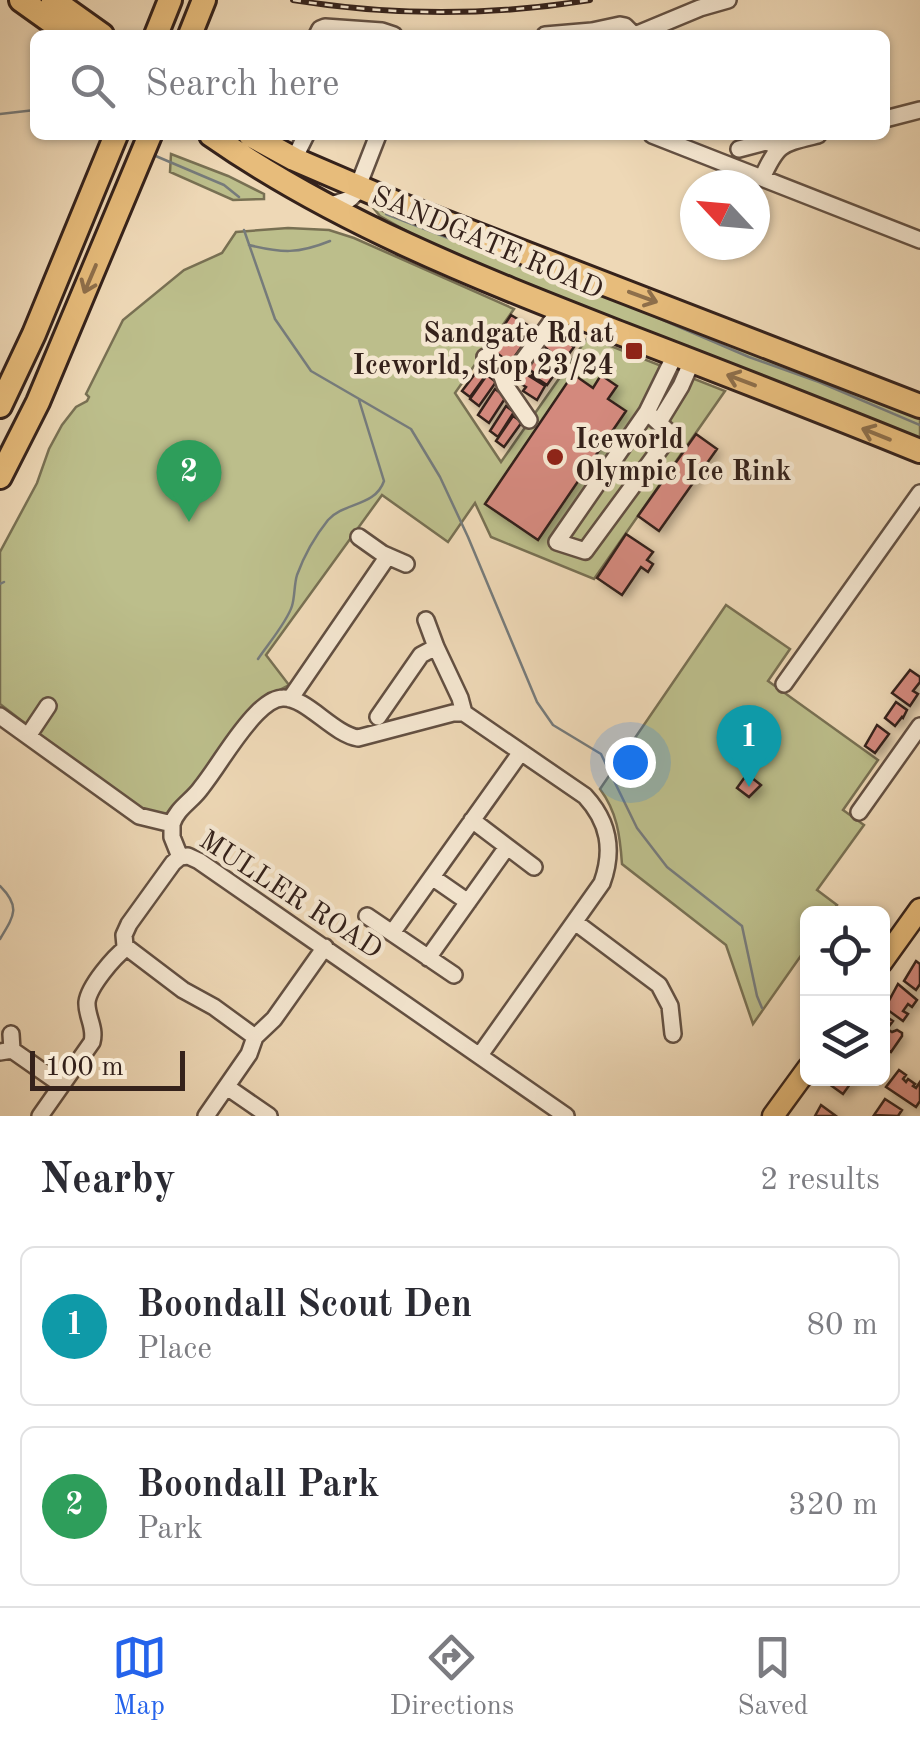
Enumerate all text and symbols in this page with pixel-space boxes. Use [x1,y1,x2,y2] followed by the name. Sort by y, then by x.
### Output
[30,30,890,140] search box
[65,58,120,113] icon: search
[145,66,340,104] text: Search here
[680,170,770,260] north arrow
[367,183,607,305] street label: SANDGATE ROAD
[80,263,98,294] one-way arrow
[627,290,657,308] one-way arrow
[353,321,614,381] place label: Sandgate Rd at Iceworld, stop 23/24
[623,340,645,362] marker: Sandgate Rd at Iceworld, stop 23/24
[727,370,757,388] one-way arrow
[861,423,892,441] one-way arrow
[575,427,792,487] place label: Iceworld Olympic Ice Rink
[156,440,222,522] pin: 2
[544,446,566,468] marker: Iceworld Olympic Ice Rink
[716,704,782,787] pin: 1
[605,737,656,788] your location
[194,827,386,965] street label: MULLER ROAD
[800,906,890,1086] map controls
[800,906,890,996] button: locate
[800,996,890,1086] button: layers
[30,1046,185,1090] scale bar
[45,1054,124,1082] text: 100 m
[40,1160,176,1202] text: Nearby
[760,1165,880,1197] text: 2 results
[137,1287,472,1325] text: Boondall Scout Den
[65,1310,84,1342] text: 1
[807,1310,878,1342] text: 80 m
[137,1334,212,1366] text: Place
[137,1467,379,1505] text: Boondall Park
[65,1490,84,1522] text: 2
[788,1490,878,1522] text: 320 m
[137,1514,203,1546] text: Park
[112,1630,167,1725] tab: Map
[390,1630,514,1725] tab: Directions
[737,1630,808,1725] tab: Saved

